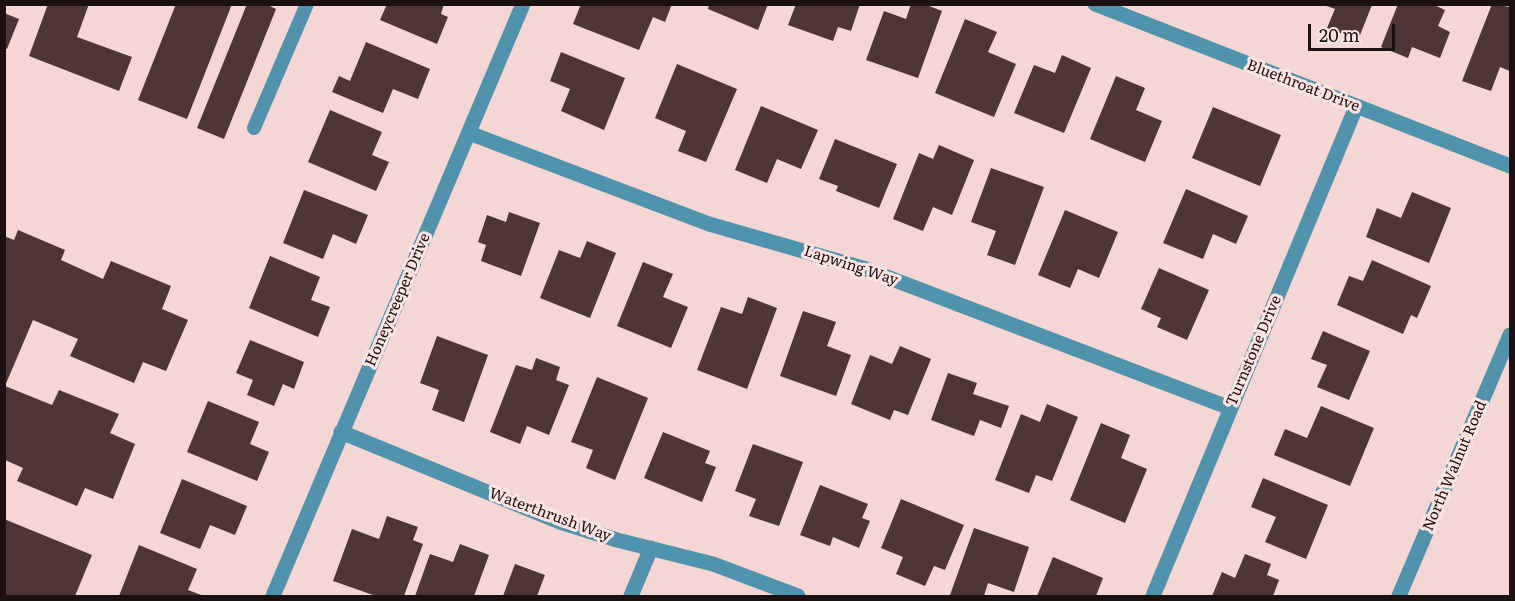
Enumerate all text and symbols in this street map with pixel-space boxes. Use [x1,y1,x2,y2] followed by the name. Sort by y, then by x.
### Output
[1311,12,1398,50] scale bar
[1319,21,1360,48] text: 20 m
[1244,56,1362,116] street label: Bluethroat Drive
[362,231,434,369] street label: Honeycreeper Drive
[802,242,900,290] street label: Lapwing Way
[1223,293,1285,409] street label: Turnstone Drive
[1419,398,1491,534] street label: North Walnut Road
[486,485,614,545] street label: Waterthrush Way

